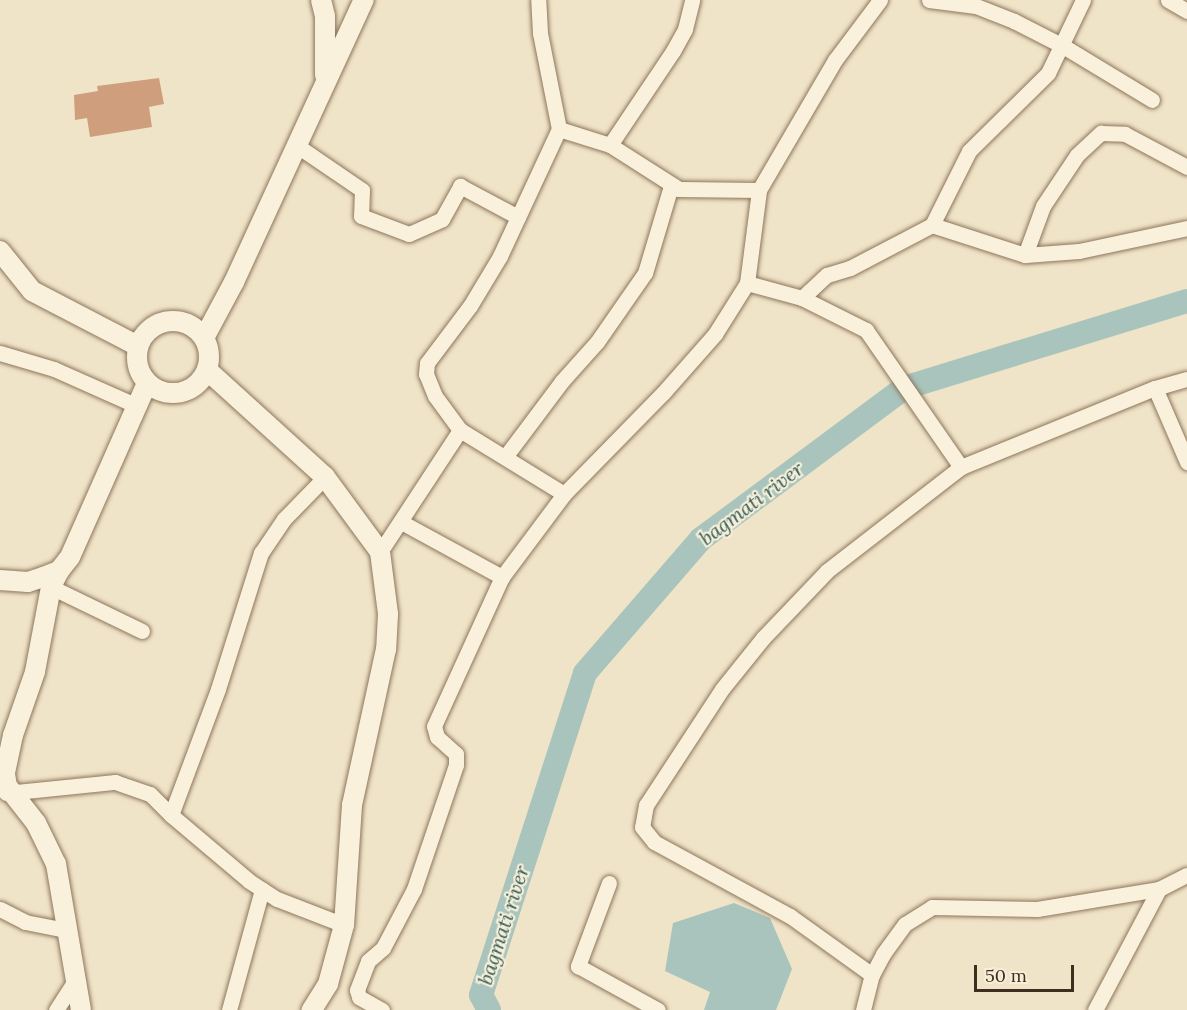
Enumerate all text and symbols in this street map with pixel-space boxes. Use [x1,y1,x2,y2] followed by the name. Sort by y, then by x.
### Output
[694,456,808,550] water label: bagmati river
[472,862,534,988] water label: bagmati river
[977,953,1078,991] scale bar
[985,964,1027,987] text: 50 m

